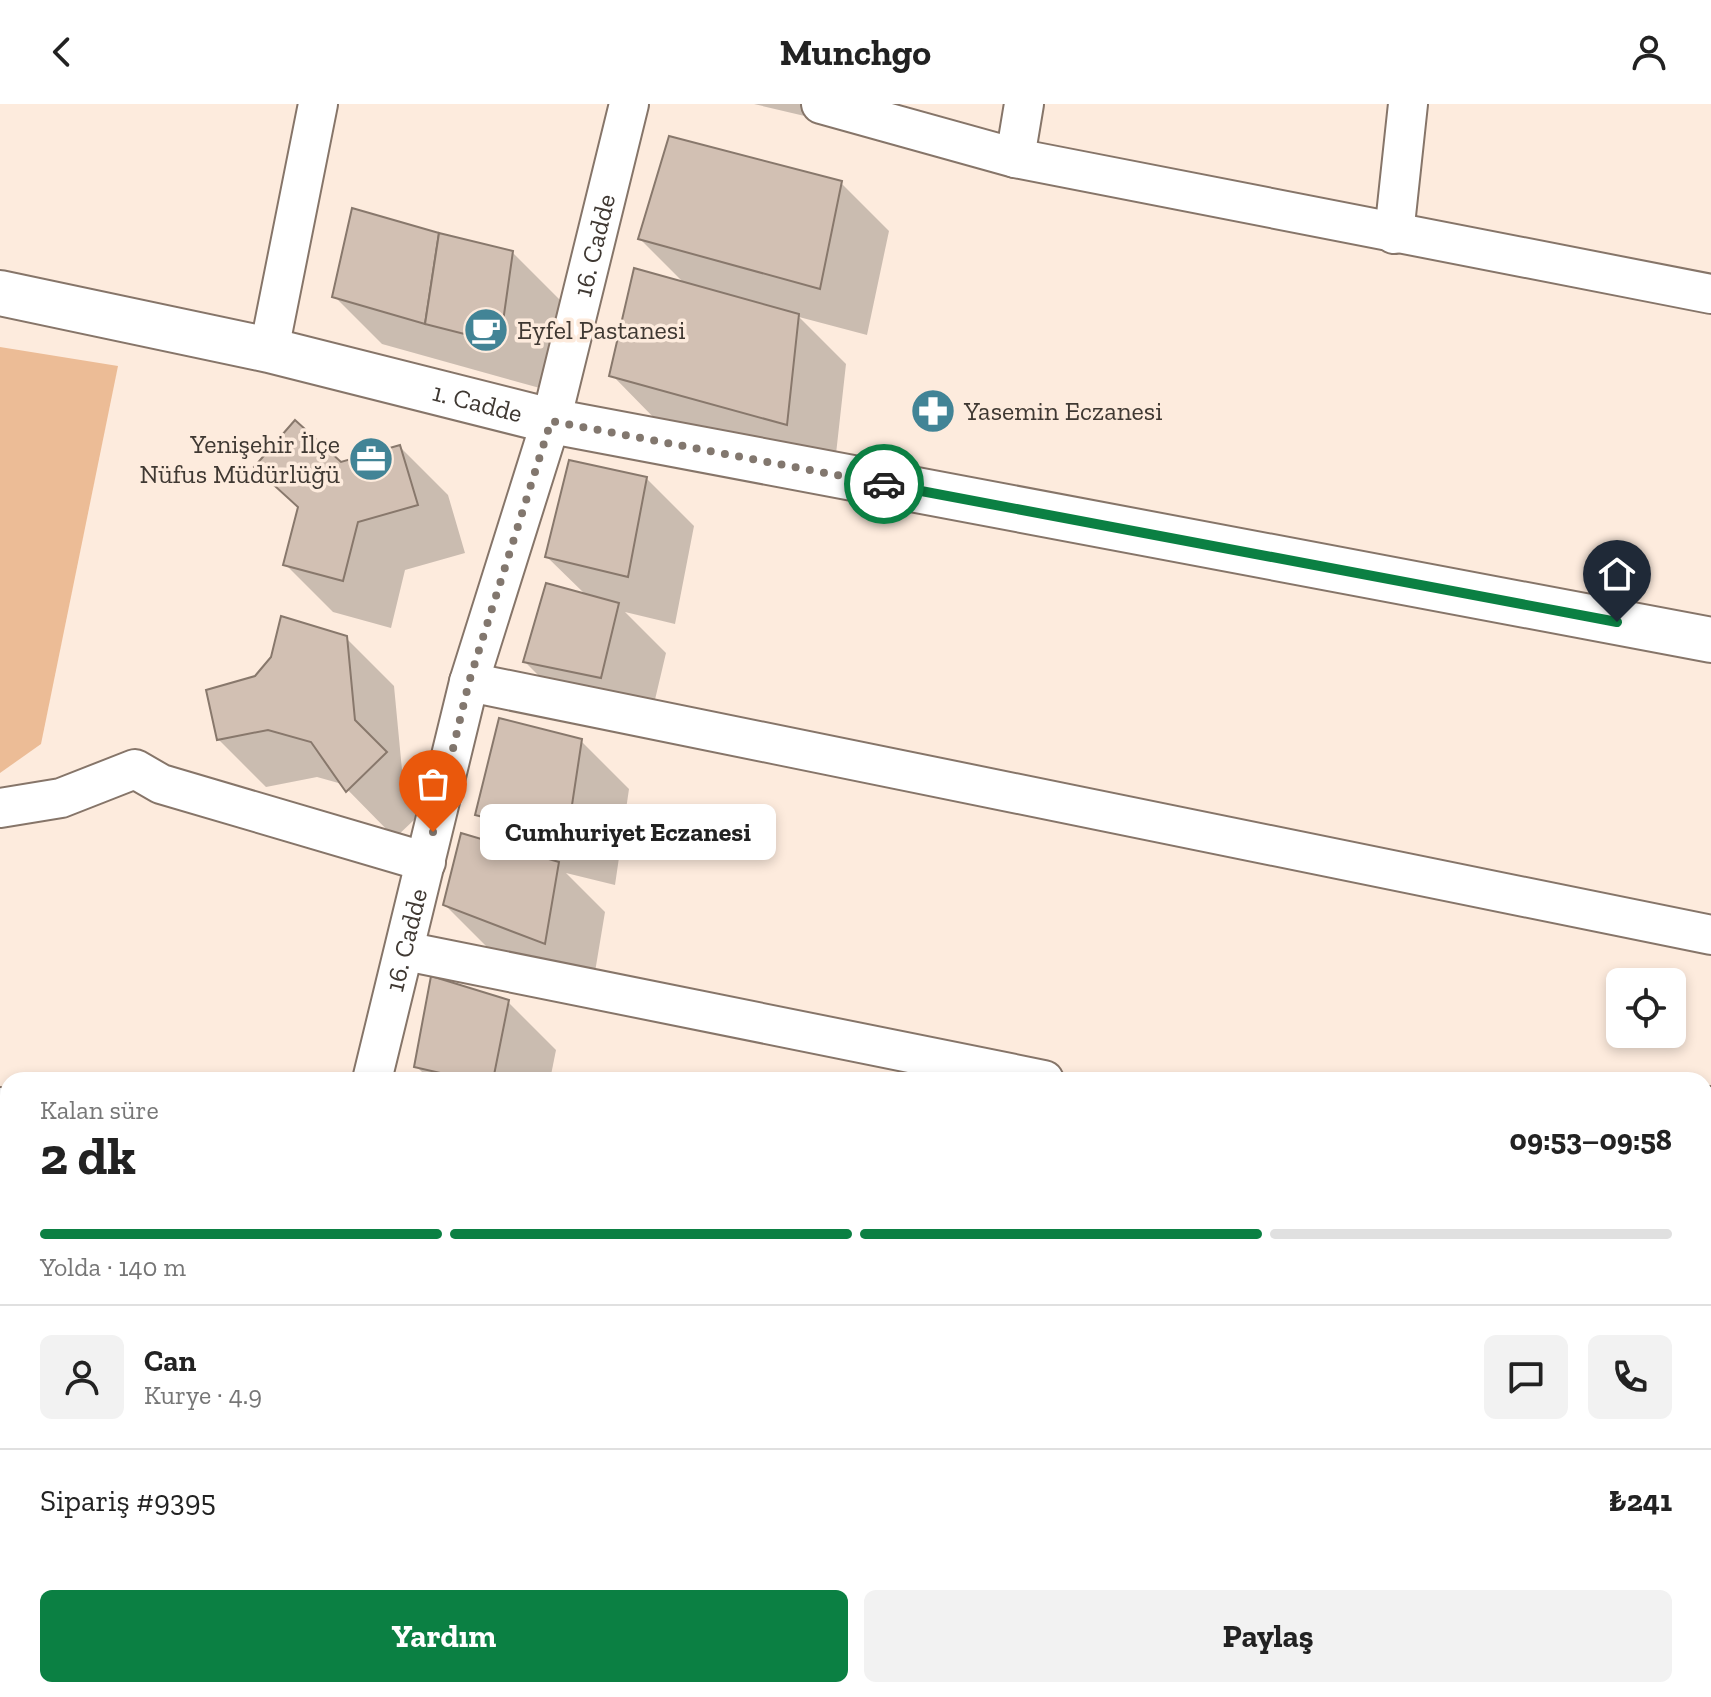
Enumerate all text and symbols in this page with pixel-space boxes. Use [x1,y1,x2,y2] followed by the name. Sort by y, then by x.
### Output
[40,30,84,74] icon: back
[1627,30,1671,74] icon: person
[780,31,931,74] text: Munchgo
[566,191,622,300] street label: 16. Cadde
[462,306,510,354] cafe icon: Eyfel Pastanesi
[517,314,685,346] place label: Eyfel Pastanesi
[429,376,526,429] street label: 1. Cadde
[909,387,957,435] pharmacy icon: Yasemin Eczanesi
[963,395,1163,427] place label: Yasemin Eczanesi
[140,428,340,490] place label: Yenişehir İlçe Nüfus Müdürlüğü
[347,435,395,483] office icon: Yenişehir İlçe Nüfus Müdürlüğü
[844,444,924,524] courier
[862,462,906,506] icon: car
[1583,540,1651,622] pin
[1595,552,1639,596] icon: home
[399,750,467,832] pin
[411,762,455,806] icon: bag
[481,804,777,860] callout: Cumhuriyet Eczanesi
[505,816,751,848] text: Cumhuriyet Eczanesi
[378,885,434,995] street label: 16. Cadde
[1606,968,1686,1048] map controls
[1606,968,1686,1048] button: locate
[40,1094,159,1126] text: Kalan süre
[1510,1122,1672,1158] text: 09:53–09:58
[40,1125,136,1187] text: 2 dk
[40,1251,186,1283] text: Yolda · 140 m
[40,1335,124,1419] button: person
[1484,1335,1568,1419] button: chat
[1588,1335,1672,1419] button: phone
[144,1343,196,1379] text: Can
[144,1379,262,1411] text: Kurye · 4.9
[40,1483,216,1519] text: Sipariş #9395
[1609,1483,1672,1519] text: ₺241
[40,1590,848,1682] button: Yardım
[864,1590,1672,1682] button: Paylaş

